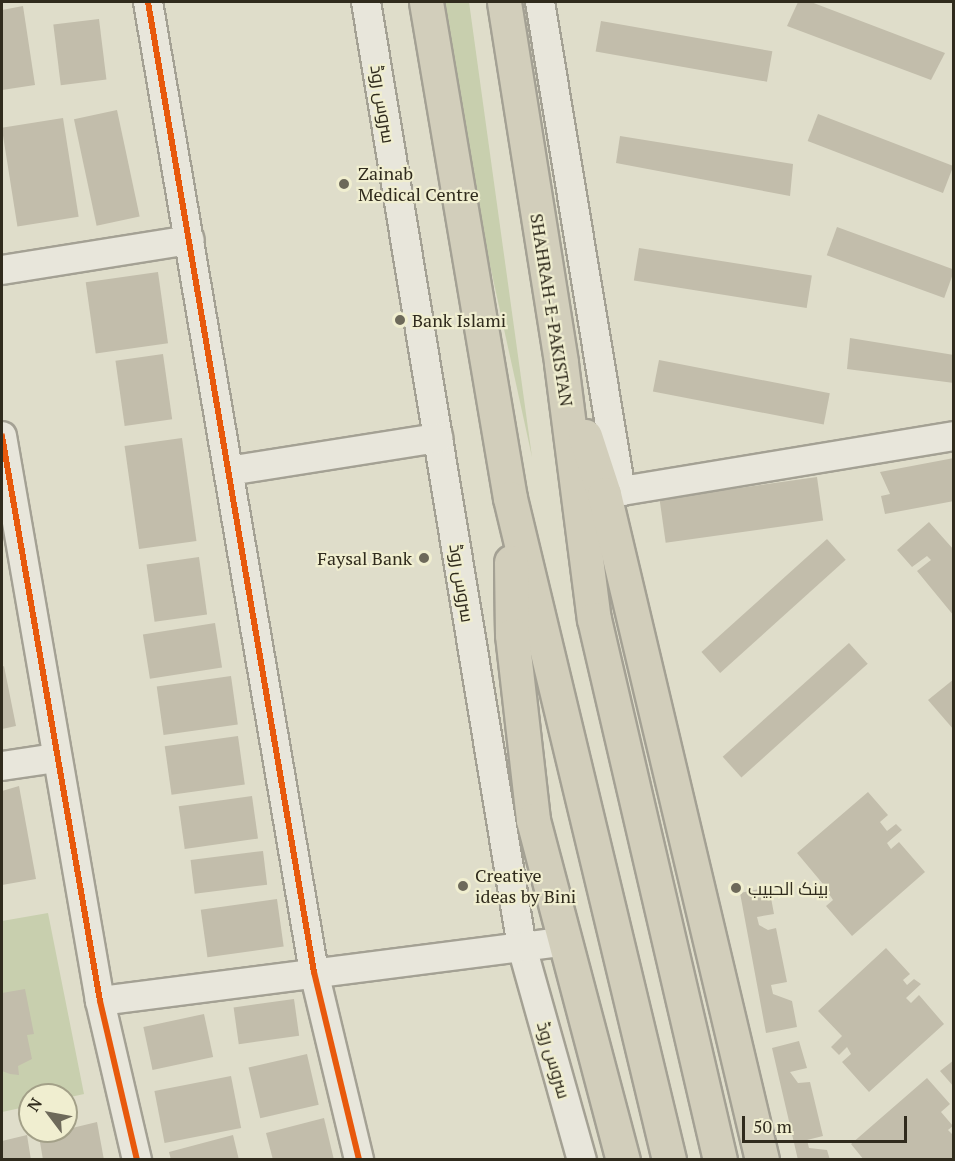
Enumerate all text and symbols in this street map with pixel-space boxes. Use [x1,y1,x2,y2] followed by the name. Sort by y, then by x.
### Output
[366,63,400,145] street label: سروس روڈ
[358,163,479,206] place label: Zainab Medical Centre
[335,175,353,193] marker: Zainab Medical Centre
[526,212,578,408] street label: SHAHRAH-E-PAKISTAN
[412,309,506,331] place label: Bank Islami
[393,313,407,327] marker: Bank Islami
[445,542,479,624] street label: سروس روڈ
[317,547,412,569] place label: Faysal Bank
[417,551,431,565] marker: Faysal Bank
[475,865,576,908] place label: Creative ideas by Bini
[748,877,828,899] place label: بينک الحبيب
[456,879,470,893] marker: Creative ideas by Bini
[729,881,743,895] marker: بينک الحبيب
[533,1019,575,1101] street label: سروس روڈ
[18,1083,78,1143] north arrow
[22,1094,47,1116] text: N
[745,1104,910,1142] scale bar
[753,1114,792,1138] text: 50 m

